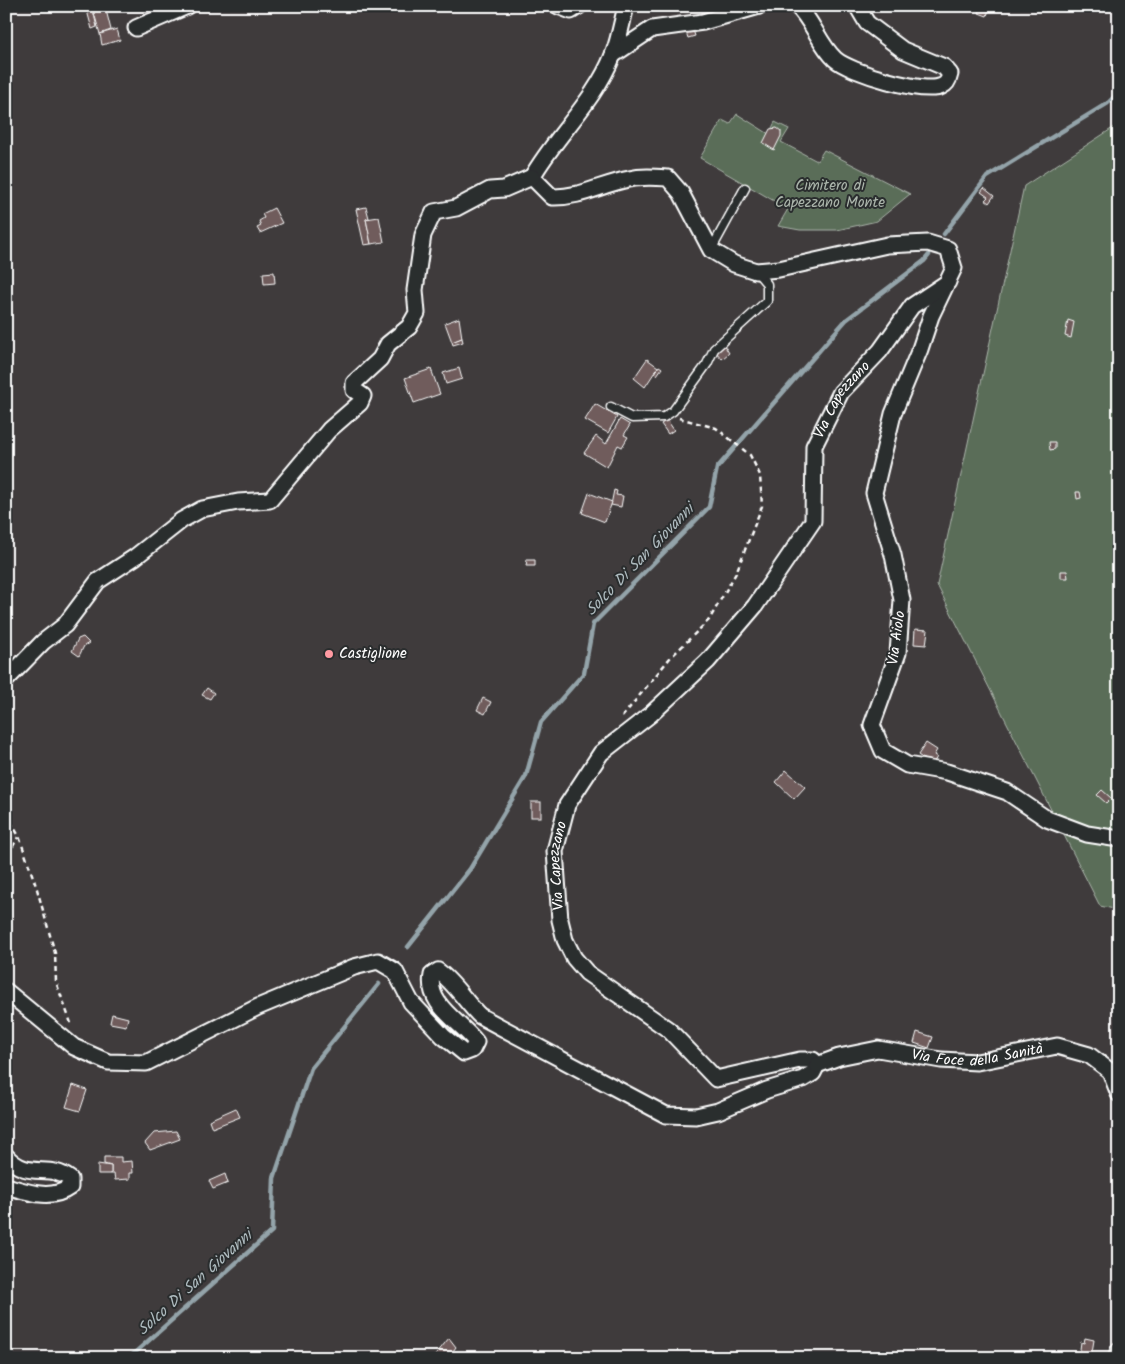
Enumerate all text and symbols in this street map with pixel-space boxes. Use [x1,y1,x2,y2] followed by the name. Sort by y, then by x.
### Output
[775,174,885,215] park label: Cimitero di Capezzano Monte
[807,356,877,443] street label: Via Capezzano
[580,496,703,622] water label: Solco Di San Giovanni
[881,609,913,667] street label: Via Aiolo
[339,642,407,666] place label: Castiglione
[323,648,335,660] marker: Castiglione
[543,818,574,911] street label: Via Capezzano
[910,1037,1045,1074] street label: Via Foce della Sanità
[132,1222,261,1342] water label: Solco Di San Giovanni

